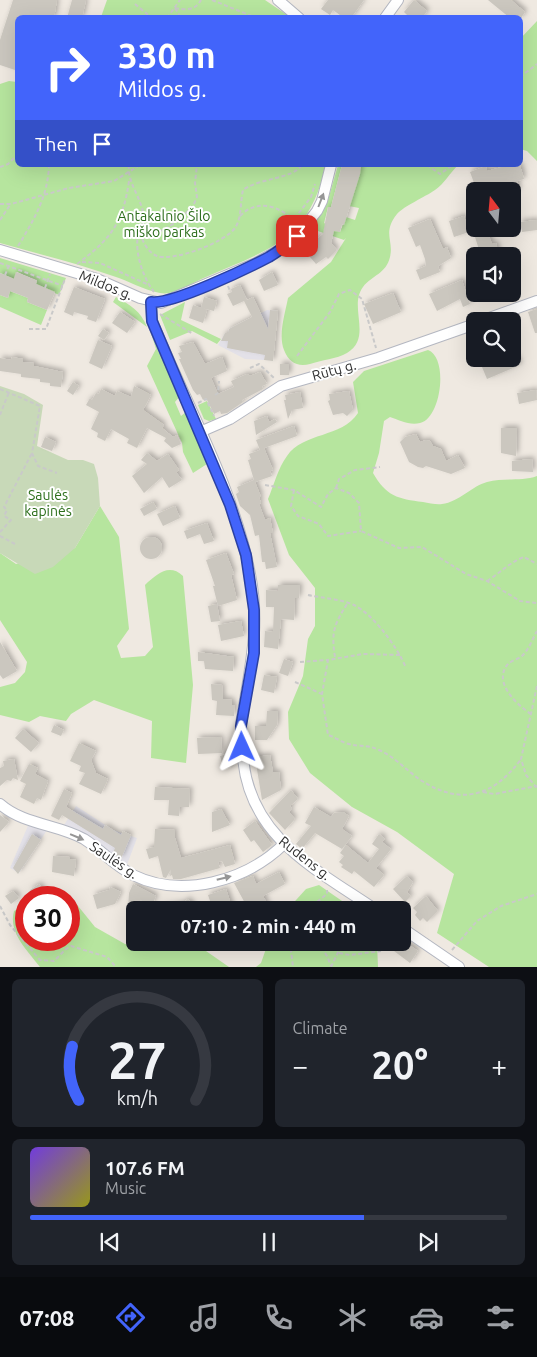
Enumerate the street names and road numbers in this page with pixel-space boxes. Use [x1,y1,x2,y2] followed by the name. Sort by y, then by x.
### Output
[77,267,135,303] street label: Mildos g.
[310,356,358,384] street label: Rūtų g.
[276,833,334,883] street label: Rudens g.
[87,838,141,882] street label: Saulės g.

